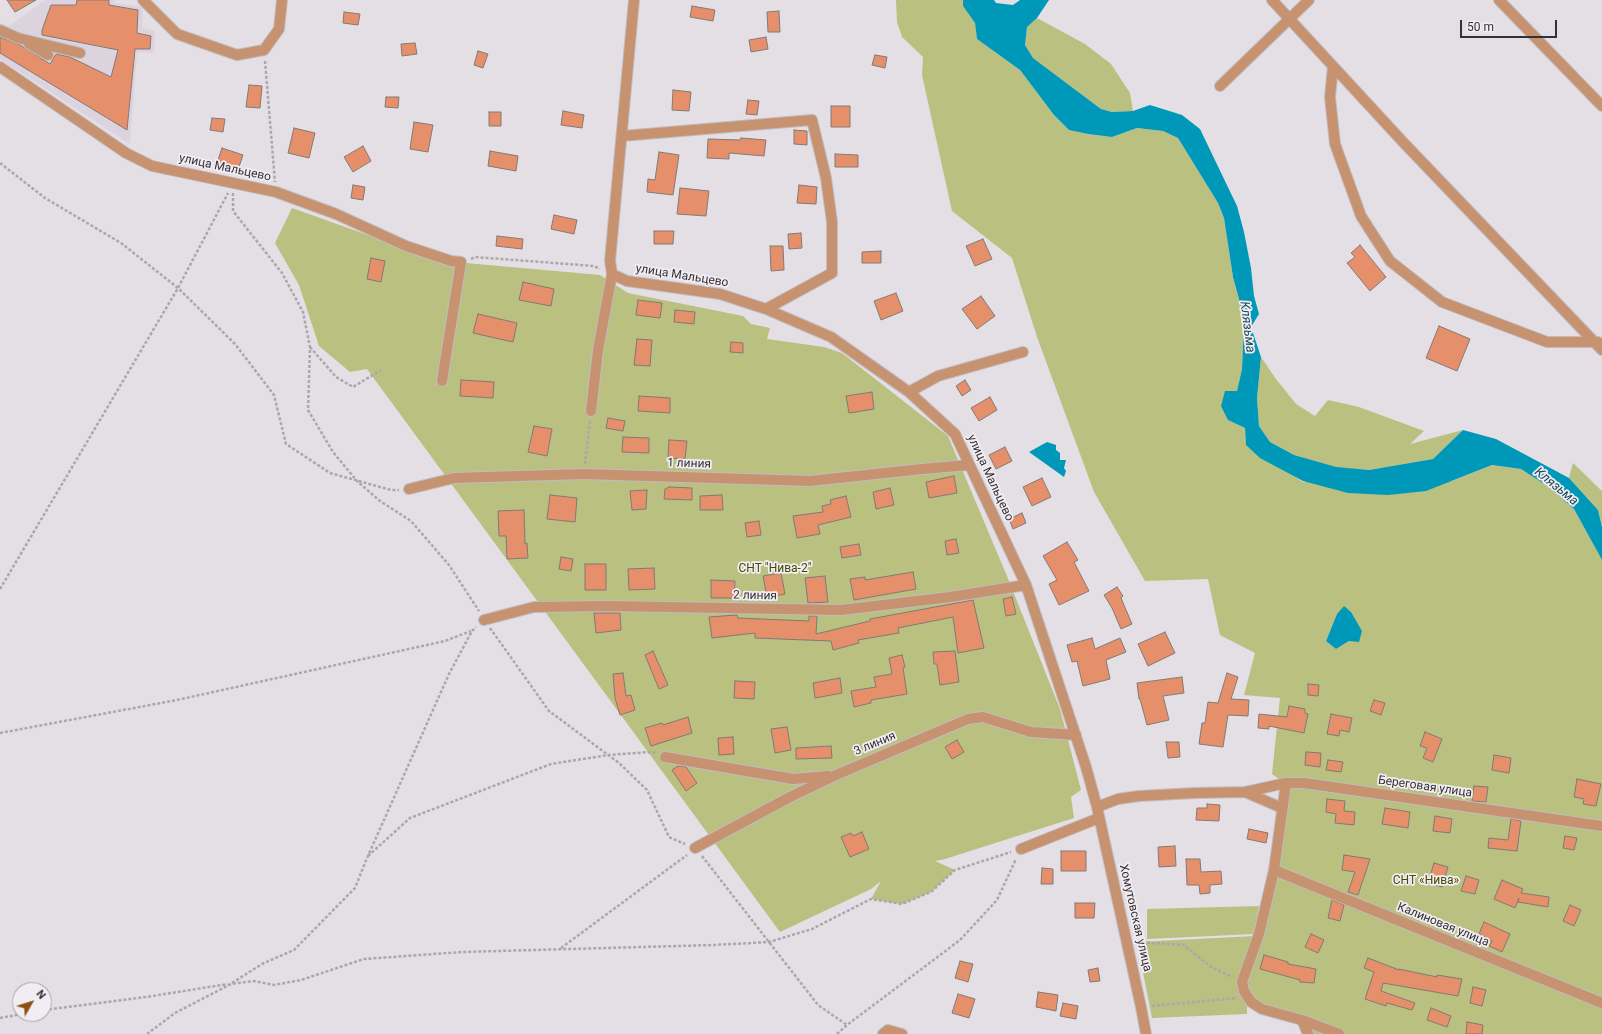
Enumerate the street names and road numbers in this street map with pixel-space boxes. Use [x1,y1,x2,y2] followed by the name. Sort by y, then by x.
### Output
[178,151,272,185] street label: улица Мальцево
[635,262,729,290] street label: улица Мальцево
[964,433,1016,523] street label: улица Мальцево
[667,456,711,472] street label: 1 линия
[733,588,777,604] street label: 2 линия
[852,729,898,759] street label: 3 линия
[1377,773,1473,801] street label: Береговая улица
[1116,863,1154,973] street label: Хомутовская улица
[1395,900,1491,950] street label: Калиновая улица

